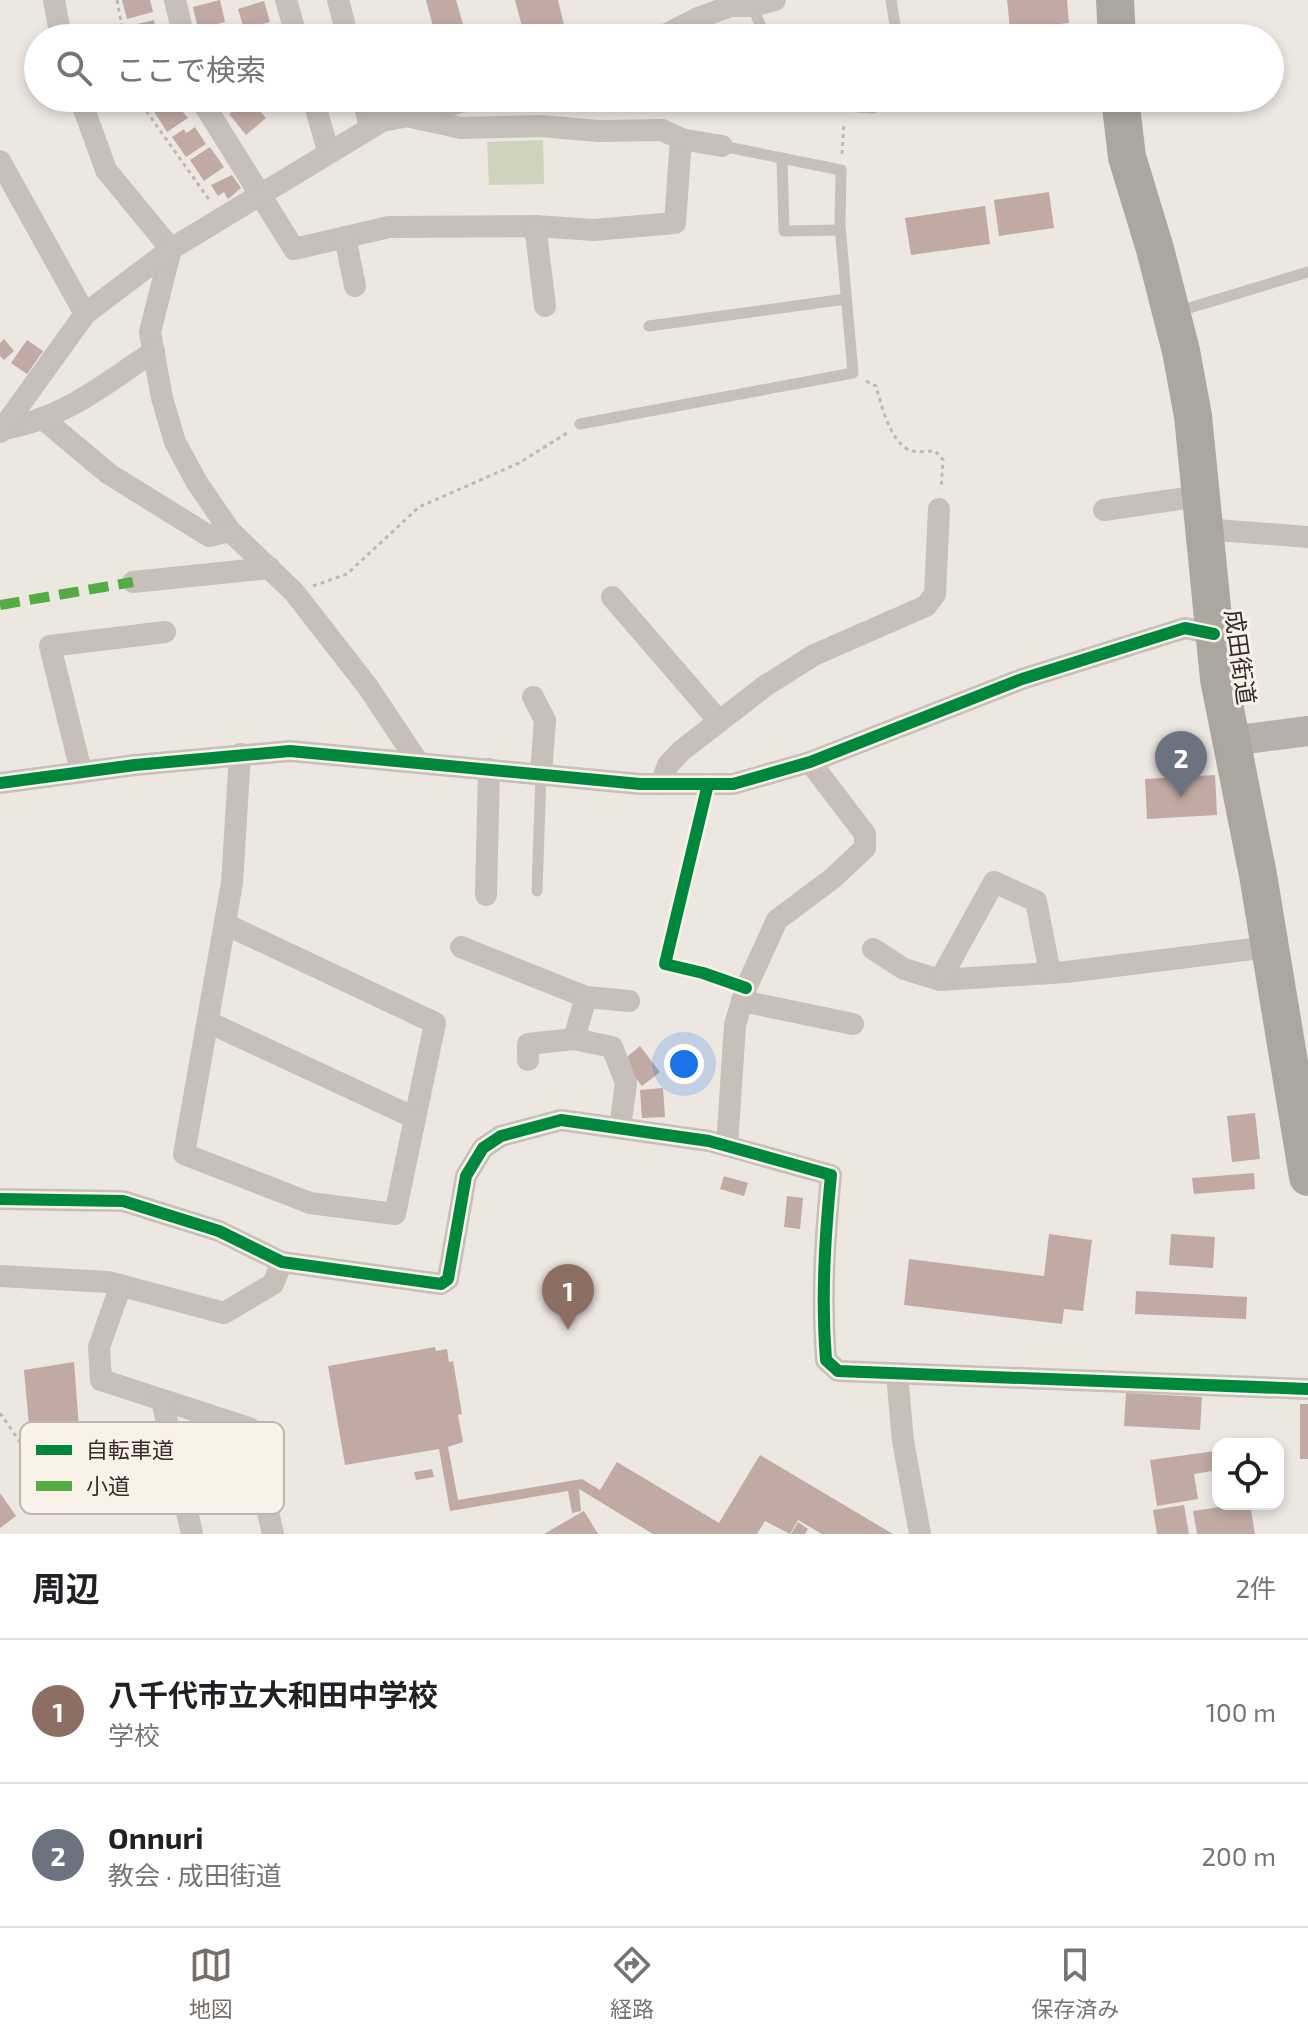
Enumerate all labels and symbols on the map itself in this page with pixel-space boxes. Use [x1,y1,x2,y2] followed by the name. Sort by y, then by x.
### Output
[1220,607,1262,707] street label: 成田街道
[1155,731,1207,797] pin: 2
[664,1044,704,1084] your location
[542,1264,594,1330] pin: 1
[20,1422,284,1514] legend
[86,1436,174,1462] text: 自転車道
[86,1472,130,1498] text: 小道

